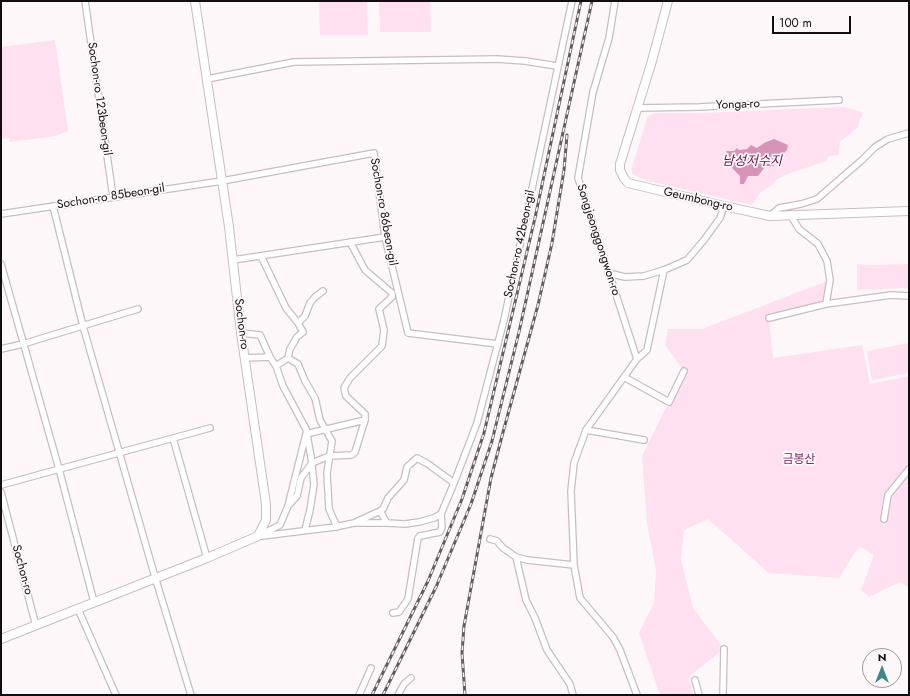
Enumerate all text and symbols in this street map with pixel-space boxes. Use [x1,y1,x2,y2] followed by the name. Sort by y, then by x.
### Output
[774,8,853,34] scale bar
[779,14,812,32] text: 100 m
[84,41,114,157] street label: Sochon-ro 123beon-gil
[716,97,760,113] street label: Yonga-ro
[722,154,782,170] water label: 남성저수지
[366,157,400,267] street label: Sochon-ro 86beon-gil
[56,181,166,213] street label: Sochon-ro 85beon-gil
[573,183,623,297] street label: Songjeonggongwon-ro
[662,185,734,215] street label: Geumbong-ro
[502,189,538,299] street label: Sochon-ro 42beon-gil
[231,298,251,350] street label: Sochon-ro
[782,453,816,467] park label: 금봉산
[8,543,36,597] street label: Sochon-ro
[862,648,902,688] north arrow
[878,649,886,665] text: N

